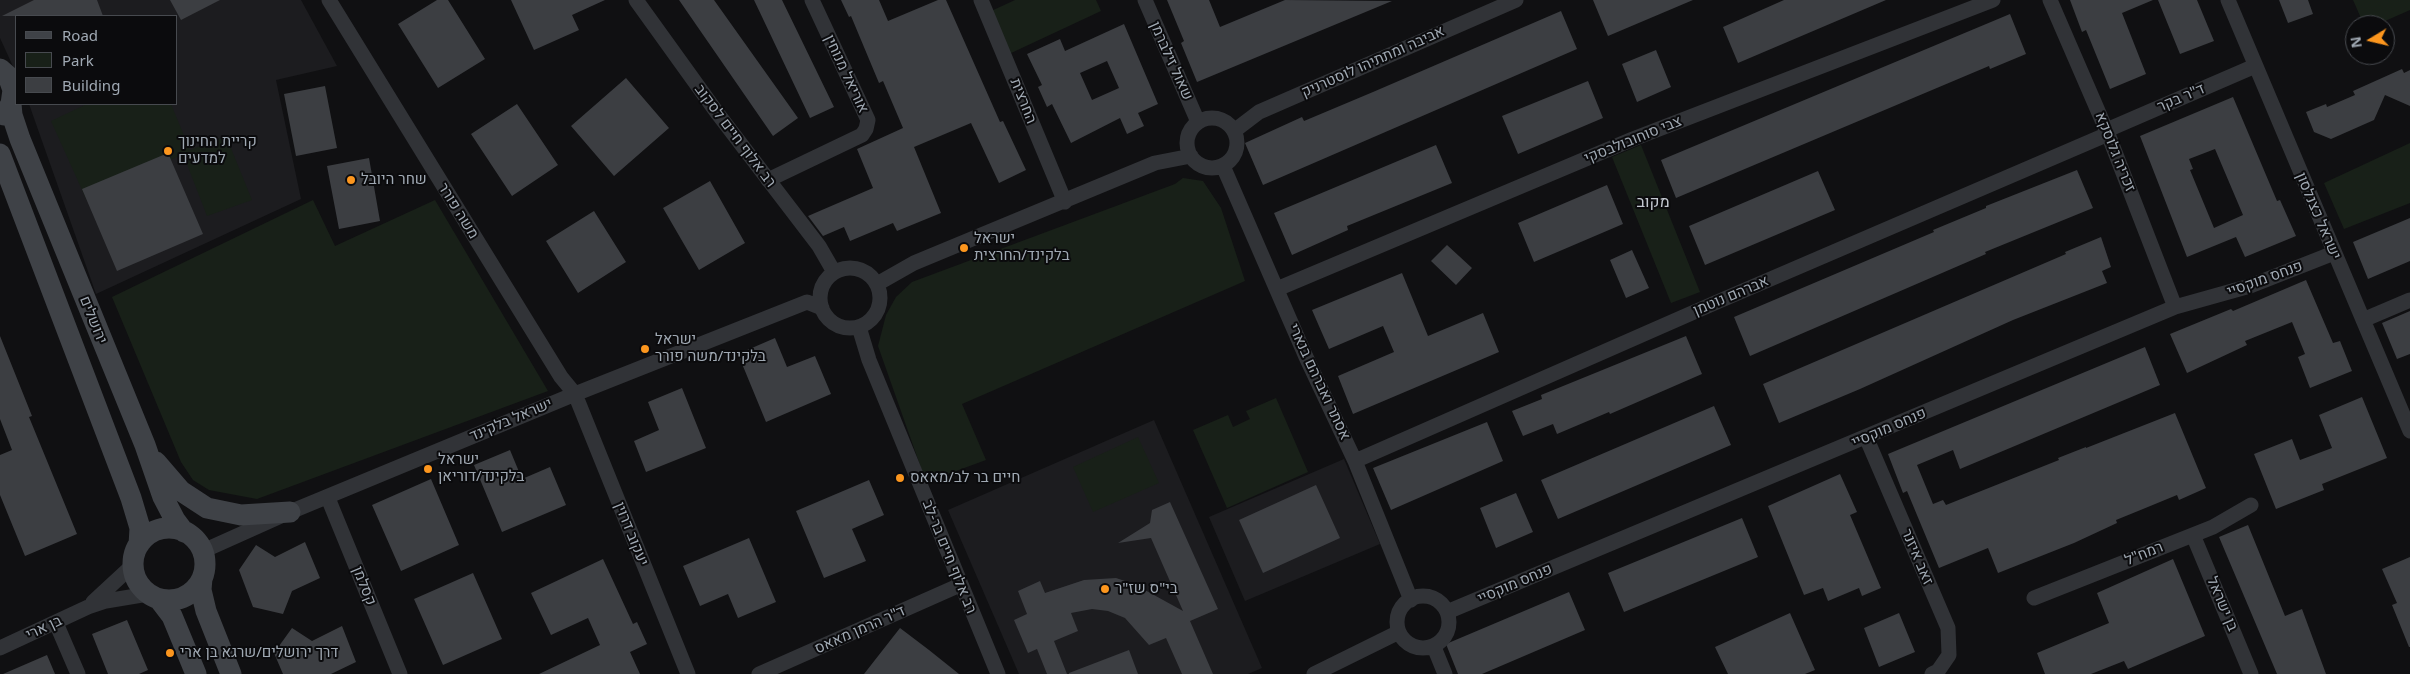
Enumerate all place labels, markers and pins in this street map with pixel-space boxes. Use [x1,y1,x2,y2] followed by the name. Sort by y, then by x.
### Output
[178,133,257,168] place label: קריית החינוך למדעים
[162,145,174,157] marker: קריית החינוך למדעים
[361,171,427,189] place label: שחר היובל
[345,174,357,186] marker: שחר היובל
[974,230,1070,265] place label: ישראל בלקינד/החרצית
[958,242,970,254] marker: ישראל בלקינד/החרצית
[655,331,766,366] place label: ישראל בלקינד/משה פורר
[639,343,651,355] marker: ישראל בלקינד/משה פורר
[438,451,524,486] place label: ישראל בלקינד/דוריאן
[422,463,434,475] marker: ישראל בלקינד/דוריאן
[910,469,1020,487] place label: חיים בר לב/מאאס
[894,472,906,484] marker: חיים בר לב/מאאס
[1115,580,1178,598] place label: בי"ס שז"ר
[1099,583,1111,595] marker: בי"ס שז"ר
[180,644,338,662] place label: דרך ירושלים/שרגא בן ארי
[164,647,176,659] marker: דרך ירושלים/שרגא בן ארי

